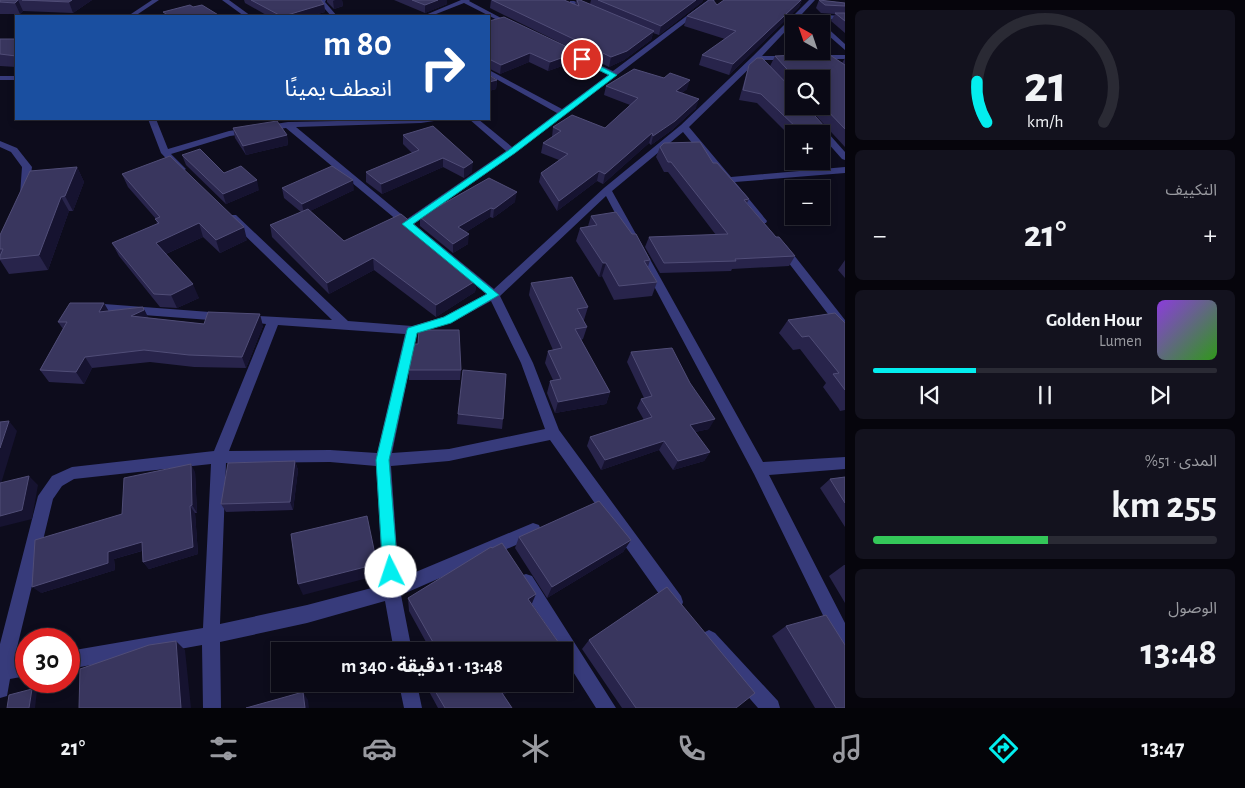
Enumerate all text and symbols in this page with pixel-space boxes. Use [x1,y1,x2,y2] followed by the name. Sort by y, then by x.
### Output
[785,15,830,60] north arrow
[785,15,830,225] map controls
[323,27,392,62] text: 80 m
[410,35,475,100] icon: right
[561,38,603,80] pin
[568,45,596,73] icon: arrive
[1023,59,1067,111] text: 21
[785,70,830,115] button: search
[285,78,392,100] text: انعطف يمينًا
[1027,113,1063,131] text: km/h
[785,125,830,170] button: +
[785,180,830,225] button: −
[1165,182,1217,198] text: التكييف
[1024,216,1066,254] text: 21°
[873,222,886,250] text: −
[1204,222,1217,250] text: +
[1046,311,1142,330] text: Golden Hour
[1099,333,1142,349] text: Lumen
[916,381,944,409] icon: previous
[1031,381,1059,409] icon: pause
[1146,381,1174,409] icon: next
[1145,453,1217,469] text: المدى · 51%
[1111,487,1217,525] text: 255 km
[364,545,416,597] position arrow
[1168,600,1217,616] text: الوصول
[15,628,80,693] speed limit sign: 30
[1140,634,1217,672] text: 13:48
[341,657,503,676] text: 13:48 · 1 دقيقة · 340 m
[206,731,241,766] icon: filters
[362,731,397,766] icon: car
[518,731,553,766] icon: climate
[674,731,709,766] icon: phone
[830,731,865,766] icon: music
[986,731,1021,766] icon: directions
[60,737,85,759] text: 21°
[1142,737,1185,759] text: 13:47

